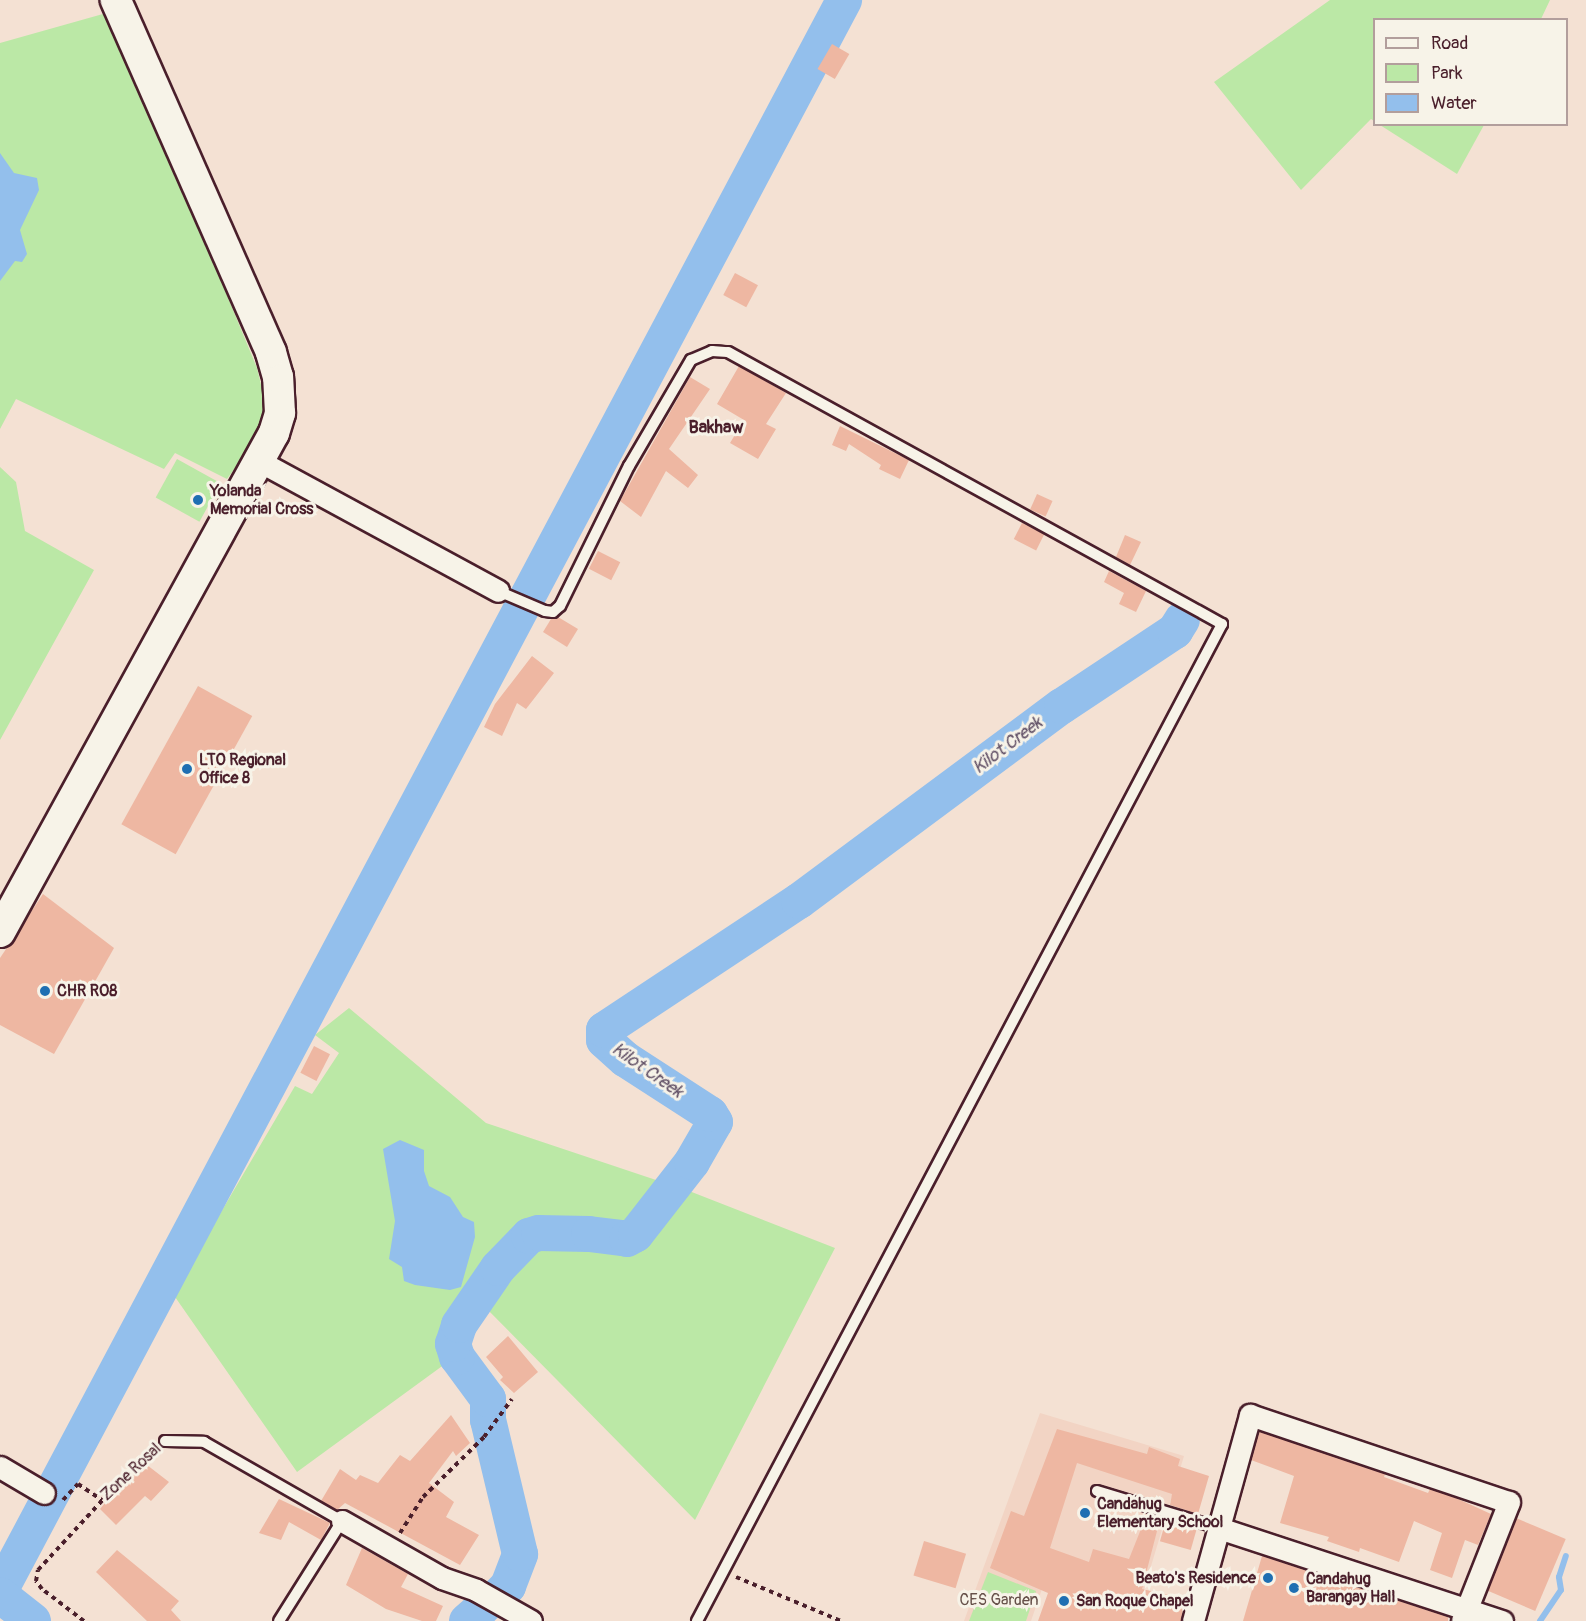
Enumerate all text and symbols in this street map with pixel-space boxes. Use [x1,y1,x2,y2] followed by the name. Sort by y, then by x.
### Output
[1373,18,1568,126] legend
[1431,32,1468,55] text: Road
[1431,62,1463,85] text: Park
[1431,92,1477,115] text: Water
[688,417,744,439] district label: Bakhaw
[210,481,313,519] place label: Yolanda Memorial Cross
[191,493,205,507] marker: Yolanda Memorial Cross
[969,713,1047,779] water label: Kilot Creek
[199,750,286,788] place label: LTO Regional Office 8
[180,762,194,776] marker: LTO Regional Office 8
[57,981,117,1001] place label: CHR RO8
[38,984,52,998] marker: CHR RO8
[607,1039,687,1103] water label: Kilot Creek
[97,1439,165,1505] street label: Zone Rosal
[1097,1494,1223,1532] place label: Candahug Elementary School
[1078,1506,1092,1520] marker: Candahug Elementary School
[1135,1568,1256,1588] place label: Beato's Residence
[1306,1569,1395,1607] place label: Candahug Barangay Hall
[1261,1571,1275,1585] marker: Beato's Residence
[1287,1581,1301,1595] marker: Candahug Barangay Hall
[959,1590,1039,1610] park label: CES Garden
[1076,1591,1194,1611] place label: San Roque Chapel
[1057,1594,1071,1608] marker: San Roque Chapel

